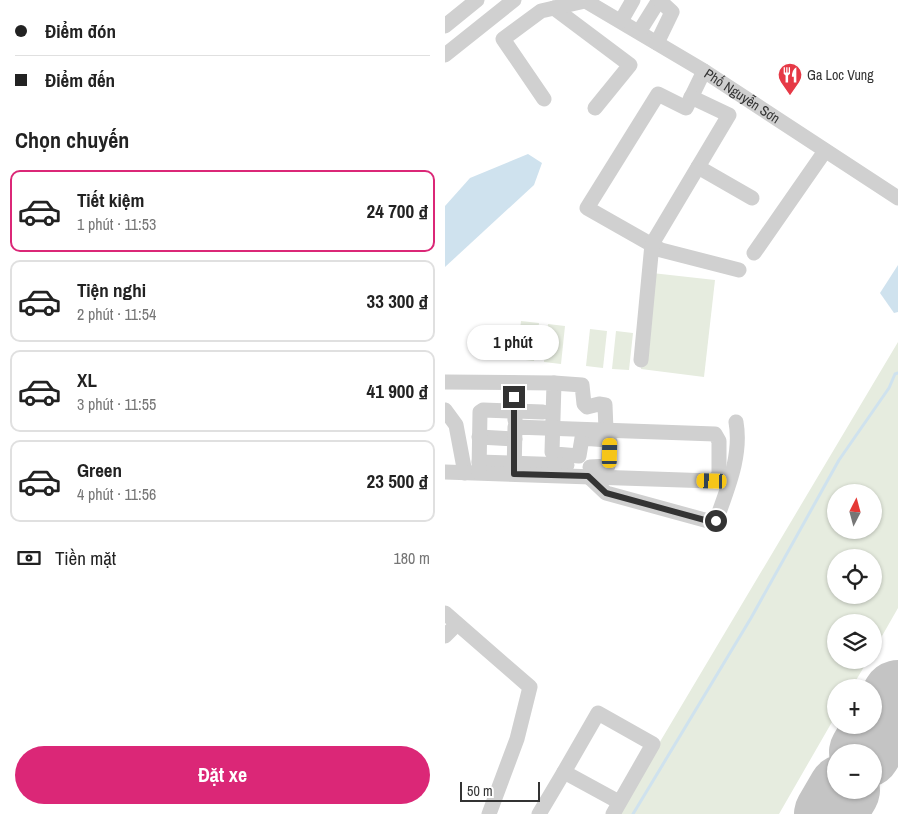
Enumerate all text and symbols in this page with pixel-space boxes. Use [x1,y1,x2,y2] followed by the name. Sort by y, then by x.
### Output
[45,18,116,44] text: Điểm đón
[777,62,803,96] restaurant icon: Ga Loc Vung
[701,65,783,127] street label: Phố Nguyễn Sơn
[807,66,874,84] place label: Ga Loc Vung
[45,67,115,93] text: Điểm đến
[15,125,129,155] text: Chọn chuyến
[77,187,144,213] text: Tiết kiệm
[17,189,62,234] icon: car
[366,198,428,224] text: 24 700 ₫
[77,213,156,235] text: 1 phút · 11:53
[77,277,146,303] text: Tiện nghi
[17,279,62,324] icon: car
[366,288,428,314] text: 33 300 ₫
[77,303,156,325] text: 2 phút · 11:54
[468,324,560,360] callout: 1 phút
[493,331,533,353] text: 1 phút
[77,367,97,393] text: XL
[17,369,62,414] icon: car
[366,378,428,404] text: 41 900 ₫
[503,386,525,408] route end
[77,393,156,415] text: 3 phút · 11:55
[602,438,617,468] car
[77,457,122,483] text: Green
[17,459,62,504] icon: car
[366,468,428,494] text: 23 500 ₫
[696,473,727,489] car
[77,483,156,505] text: 4 phút · 11:56
[827,484,883,539] north arrow
[827,484,882,799] map controls
[705,510,727,532] route start
[15,544,43,572] icon: cash
[55,545,116,571] text: Tiền mặt
[394,547,430,569] text: 180 m
[827,549,882,604] button: locate
[827,614,882,669] button: layers
[827,679,882,734] button: +
[827,744,882,799] button: −
[15,746,430,804] button: Đặt xe
[460,779,540,802] scale bar
[467,782,493,800] text: 50 m

